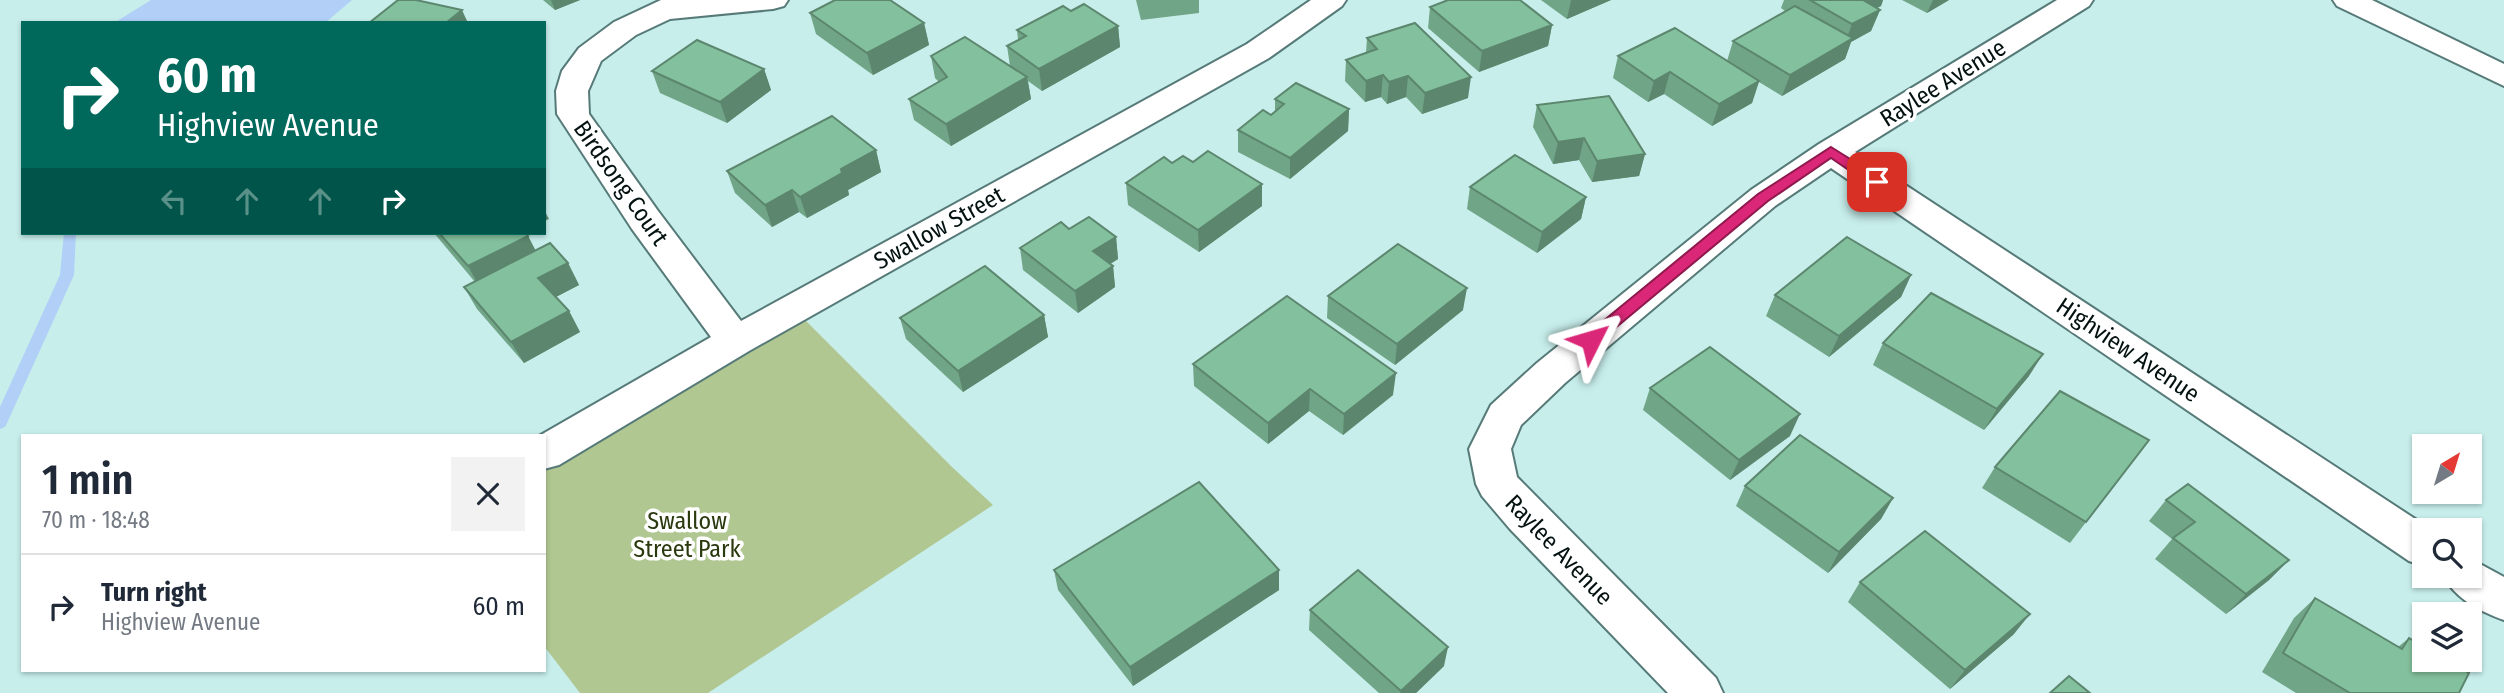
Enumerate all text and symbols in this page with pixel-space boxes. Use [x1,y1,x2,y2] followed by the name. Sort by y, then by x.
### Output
[1875,33,2011,133] street label: Raylee Avenue
[157,46,257,105] text: 60 m
[42,49,133,140] icon: right
[157,106,379,144] text: Highview Avenue
[568,115,674,251] street label: Birdsong Court
[1847,152,1907,212] pin
[1858,163,1896,201] icon: arrive
[869,181,1009,275] street label: Swallow Street
[155,182,193,220] icon: left
[228,182,266,220] icon: ahead
[301,182,339,220] icon: ahead
[374,182,412,220] icon: right
[2051,292,2205,408] street label: Highview Avenue
[1554,303,1628,377] position arrow
[2412,434,2482,504] north arrow
[2412,434,2482,672] map controls
[42,455,133,505] text: 1 min
[451,457,525,531] button: close
[1499,489,1619,611] street label: Raylee Avenue
[42,506,150,534] text: 70 m · 18:48
[633,507,741,563] park label: Swallow Street Park
[2412,518,2482,588] button: search
[101,577,207,608] text: Turn right
[42,588,80,626] icon: right
[472,591,525,622] text: 60 m
[2412,602,2482,672] button: layers
[101,608,260,636] text: Highview Avenue

